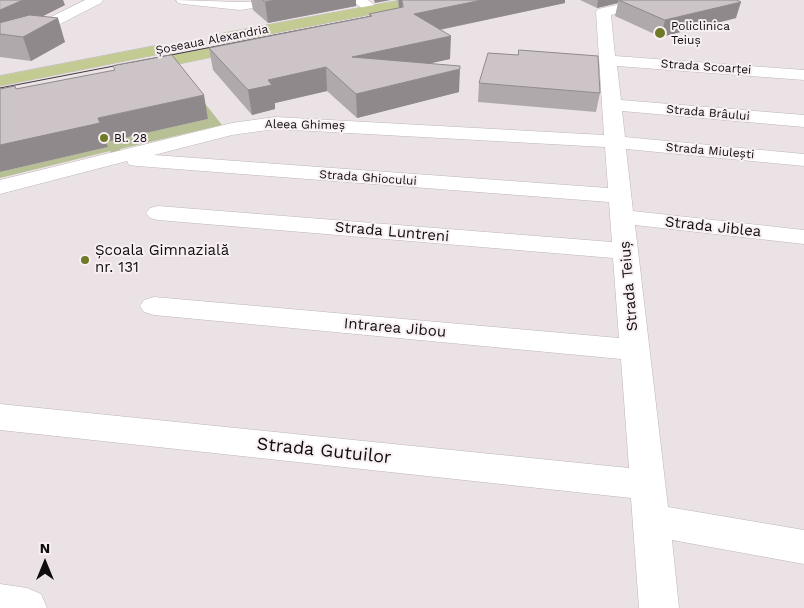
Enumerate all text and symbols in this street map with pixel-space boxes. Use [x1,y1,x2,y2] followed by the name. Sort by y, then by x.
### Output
[671,19,730,47] place label: Policlinica Teiuș
[154,22,270,58] street label: Șoseaua Alexandria
[653,26,667,40] marker: Policlinica Teiuș
[660,57,752,77] street label: Strada Scoarței
[666,102,750,124] street label: Strada Brâului
[265,117,345,133] street label: Aleea Ghimeș
[114,131,147,145] place label: Bl. 28
[98,132,110,144] marker: Bl. 28
[665,140,755,162] street label: Strada Miulești
[319,167,417,189] street label: Strada Ghiocului
[664,213,762,241] street label: Strada Jiblea
[334,218,450,246] street label: Strada Luntreni
[616,240,642,332] street label: Strada Teiuș
[95,242,229,277] place label: Școala Gimnazială nr. 131
[79,254,91,266] marker: Școala Gimnazială nr. 131
[343,315,447,341] street label: Intrarea Jibou
[256,433,392,469] street label: Strada Gutuilor
[20,538,70,588] north arrow
[40,540,50,556] text: N

